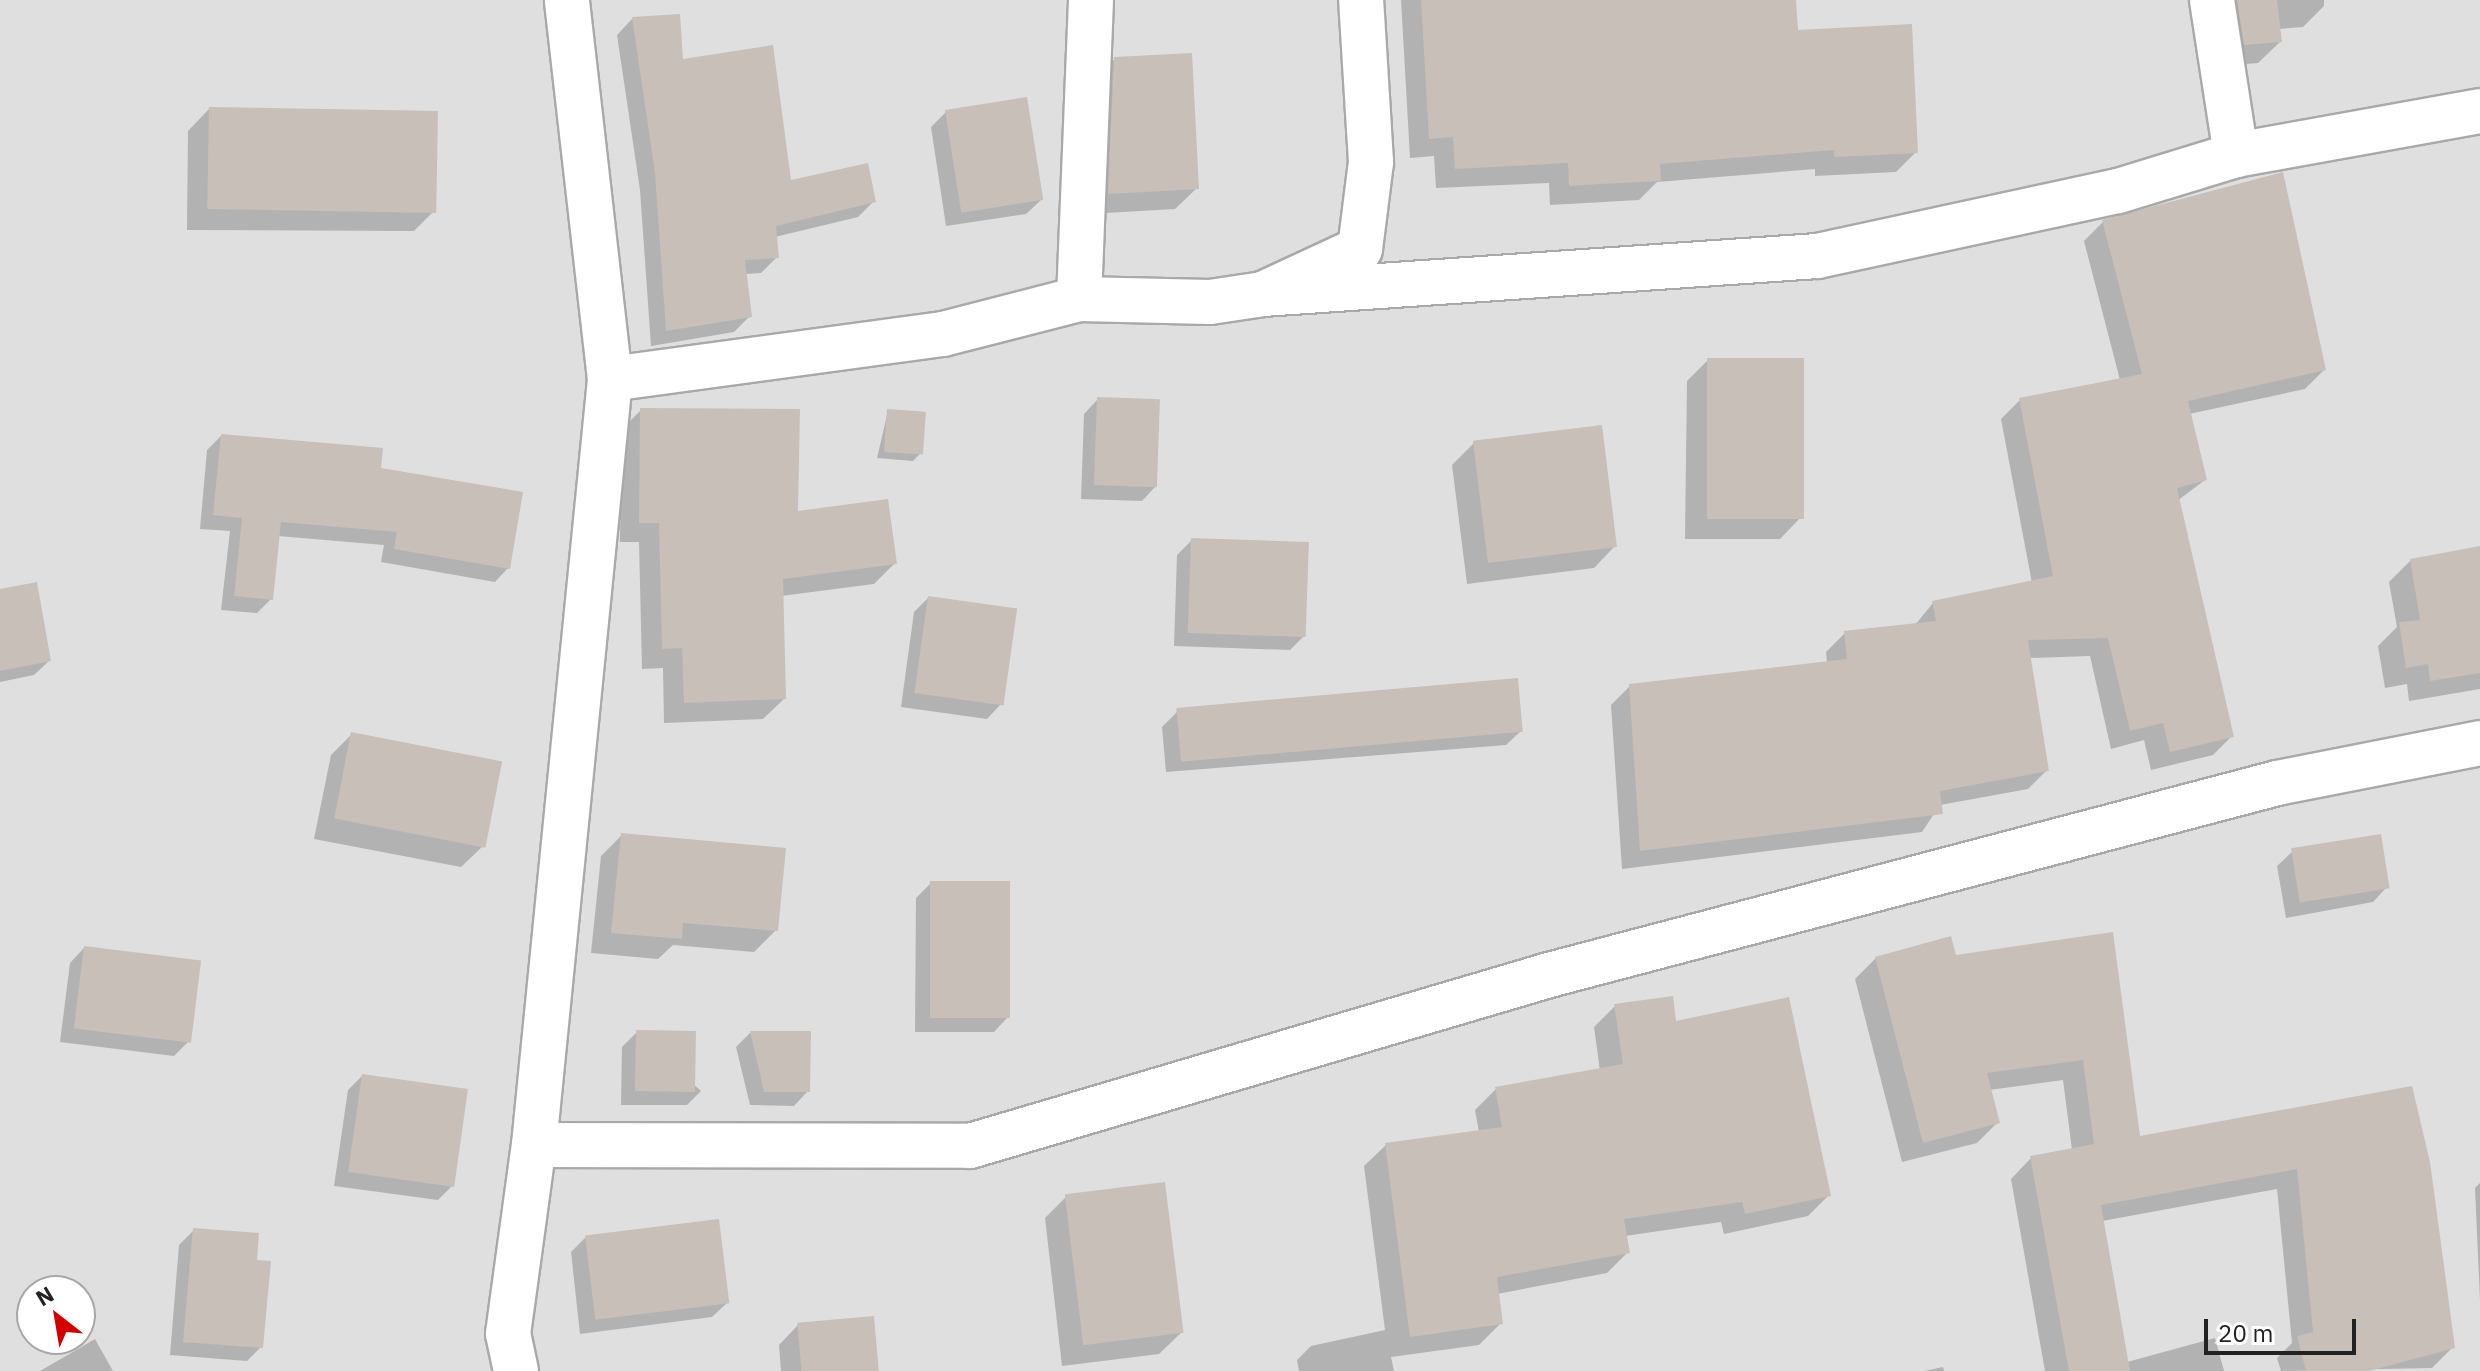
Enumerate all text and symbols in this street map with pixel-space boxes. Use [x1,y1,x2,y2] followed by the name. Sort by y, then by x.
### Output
[16,1275,96,1355] north arrow
[30,1279,59,1312] text: N
[2208,1303,2360,1353] scale bar
[2218,1317,2273,1349] text: 20 m

